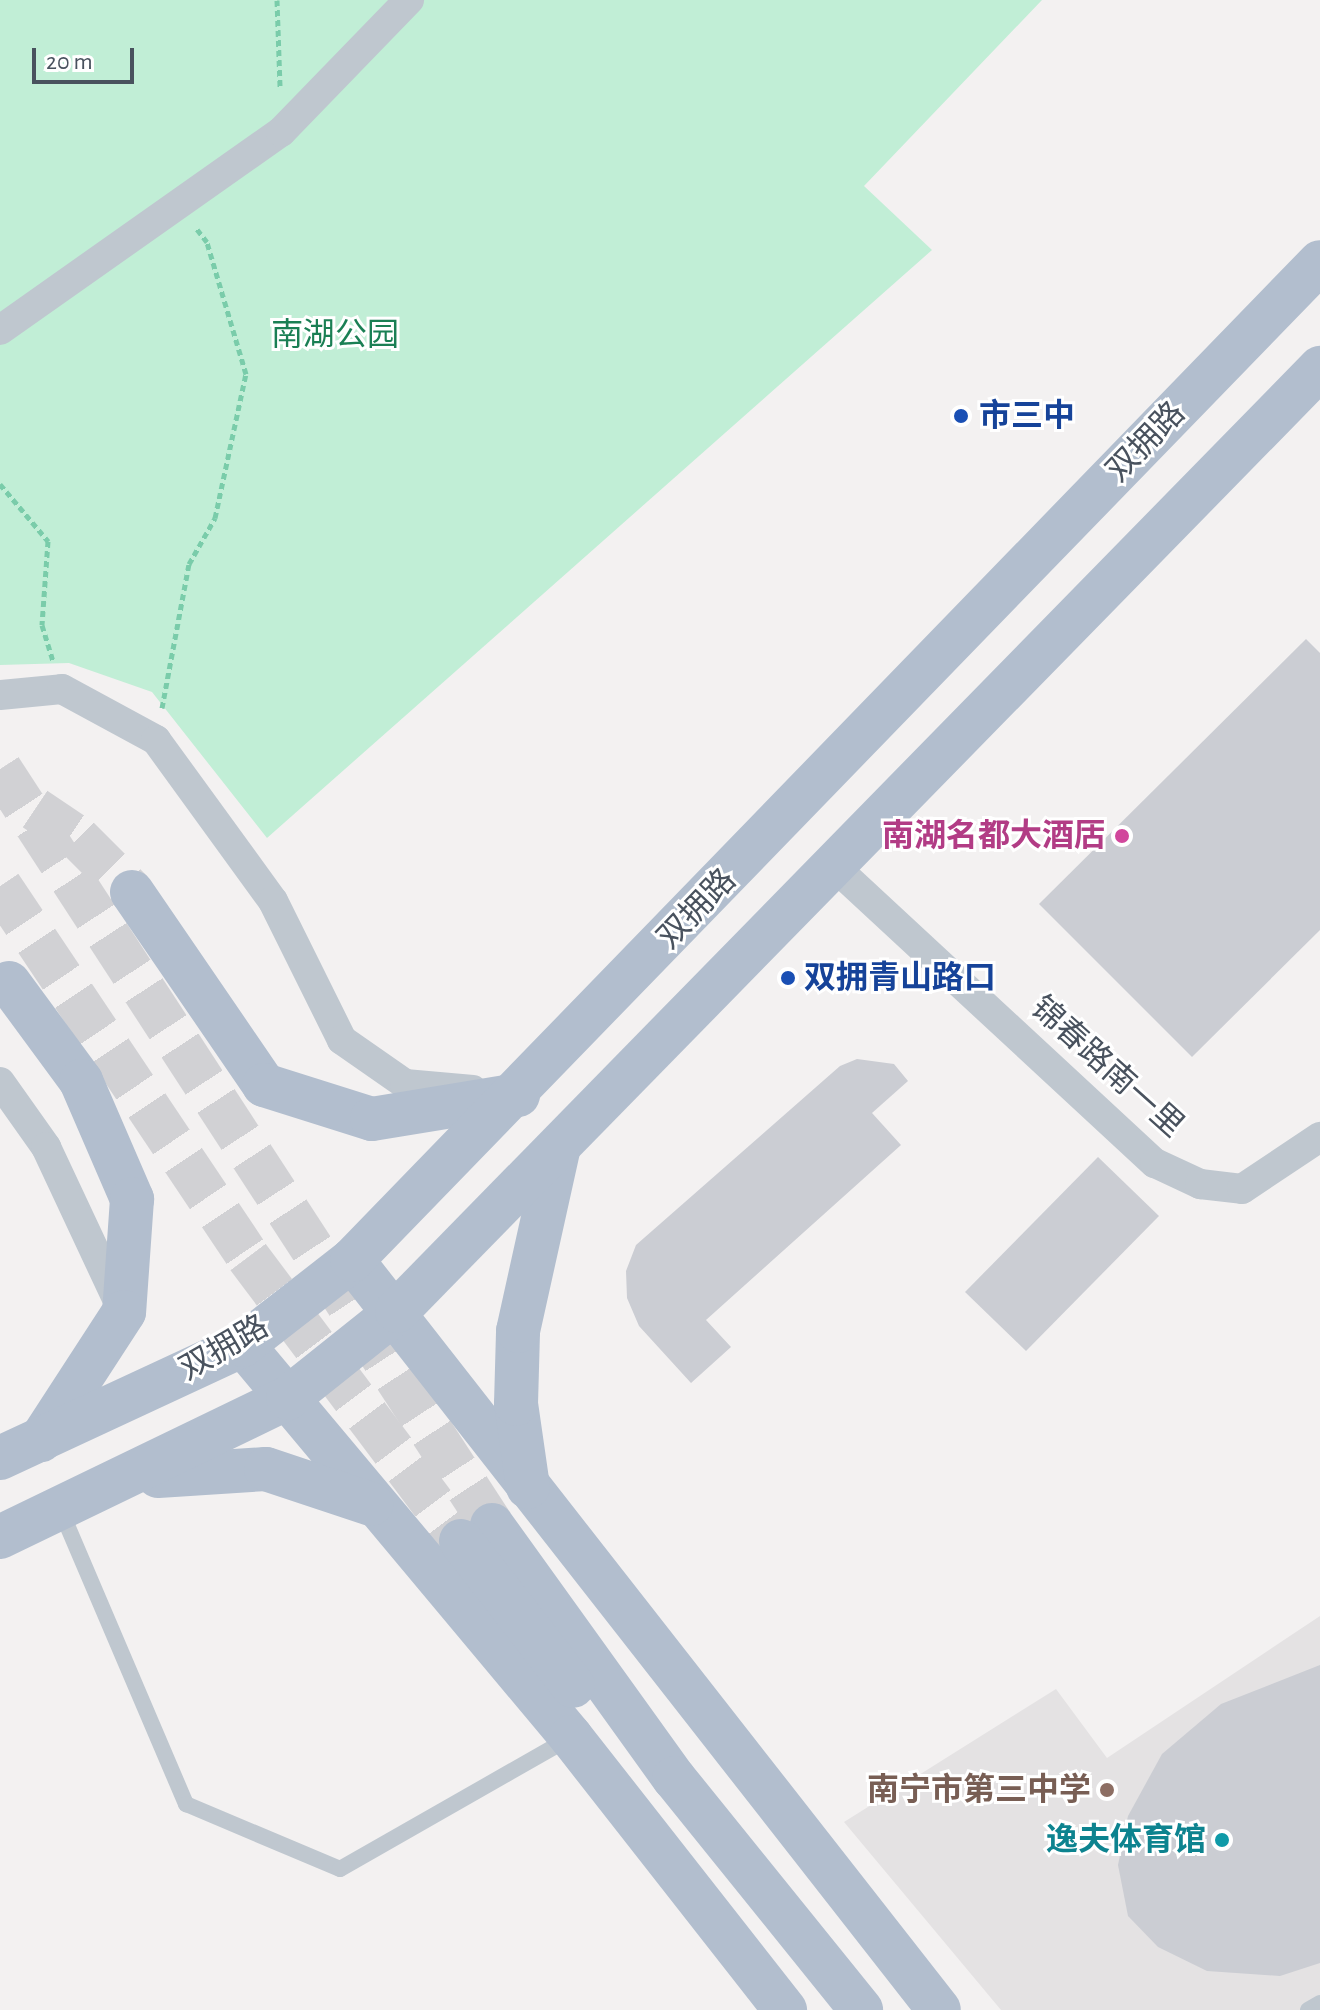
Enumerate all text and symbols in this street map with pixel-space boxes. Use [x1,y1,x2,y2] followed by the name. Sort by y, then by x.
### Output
[36,32,138,82] scale bar
[46,50,93,74] text: 20 m
[271,316,399,354] park label: 南湖公园
[1099,394,1193,490] street label: 双拥路
[979,397,1075,435] place label: 市三中
[950,405,972,427] marker: 市三中
[882,817,1106,855] place label: 南湖名都大酒㕆
[1113,827,1131,845] marker: 南湖名都大酒㕆
[650,861,744,957] street label: 双拥路
[804,959,996,997] place label: 双拥青山路口
[779,969,797,987] marker: 双拥青山路口
[1023,988,1191,1146] street label: 锦春路南一里
[173,1307,275,1389] street label: 双拥路
[867,1771,1091,1809] place label: 南宁市第三中学
[1098,1781,1116,1799] marker: 南宁市第三中学
[1046,1821,1206,1859] place label: 逸夫体育馆
[1213,1831,1231,1849] marker: 逸夫体育馆

